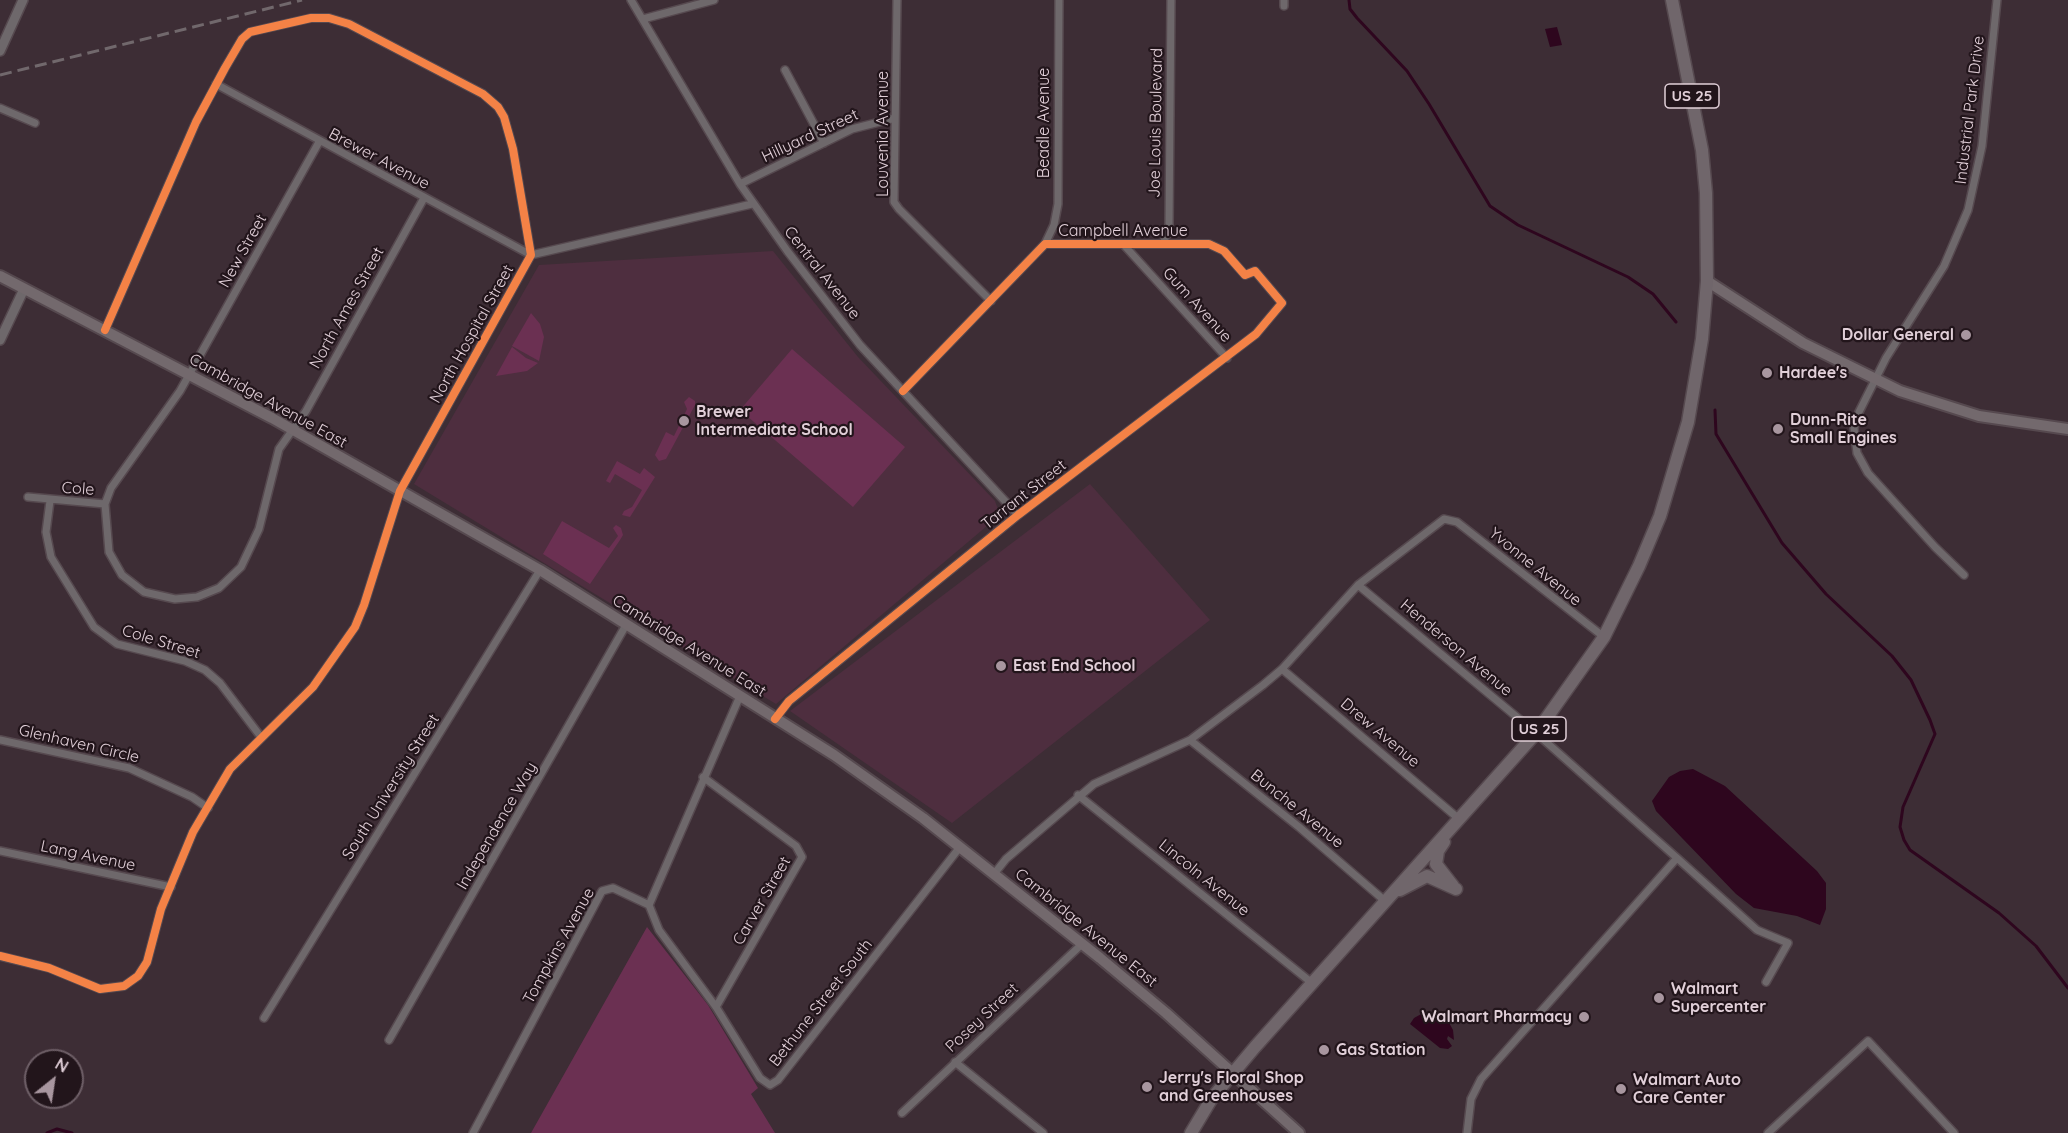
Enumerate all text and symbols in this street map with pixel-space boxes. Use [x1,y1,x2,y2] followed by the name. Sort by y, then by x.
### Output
[1951,35,1989,185] street label: Industrial Park Drive
[1145,48,1167,198] street label: Joe Louis Boulevard
[1034,68,1054,178] street label: Beadle Avenue
[873,71,893,197] street label: Louvenia Avenue
[1665,84,1719,108] road number: US 25
[759,105,861,167] street label: Hillyard Street
[325,124,433,194] street label: Brewer Avenue
[215,211,271,291] street label: New Street
[1058,221,1188,241] street label: Campbell Avenue
[780,223,864,323] street label: Central Avenue
[306,244,388,372] street label: North Ames Street
[426,262,518,406] street label: North Hospital Street
[1158,264,1236,346] street label: Gum Avenue
[1842,325,1954,345] place label: Dollar General
[1959,328,1973,342] marker: Dollar General
[186,350,350,452] street label: Cambridge Avenue East
[1779,363,1847,383] place label: Hardee's
[1760,366,1774,380] marker: Hardee's
[696,402,853,440] place label: Brewer Intermediate School
[1790,410,1897,448] place label: Dunn-Rite Small Engines
[677,414,691,428] marker: Brewer Intermediate School
[1771,422,1785,436] marker: Dunn-Rite Small Engines
[978,456,1070,534] street label: Tarrant Street
[61,478,95,500] street label: Cole
[1485,524,1585,610] street label: Yvonne Avenue
[609,591,769,701] street label: Cambridge Avenue East
[1396,596,1516,700] street label: Henderson Avenue
[120,621,202,663] street label: Cole Street
[1013,656,1136,676] place label: East End School
[994,659,1008,673] marker: East End School
[1336,694,1424,772] street label: Drew Avenue
[338,711,444,863] street label: South University Street
[1512,717,1566,741] road number: US 25
[17,721,141,767] street label: Glenhaven Circle
[453,759,541,893] street label: Independence Way
[1247,766,1347,852] street label: Bunche Avenue
[1155,836,1253,920] street label: Lincoln Avenue
[39,837,137,875] street label: Lang Avenue
[729,853,795,949] street label: Carver Street
[1011,865,1161,991] street label: Cambridge Avenue East
[519,885,599,1007] street label: Tompkins Avenue
[765,936,877,1070] street label: Bethune Street South
[942,979,1022,1057] street label: Posey Street
[1671,979,1766,1017] place label: Walmart Supercenter
[1652,991,1666,1005] marker: Walmart Supercenter
[1421,1007,1572,1027] place label: Walmart Pharmacy
[1577,1010,1591,1024] marker: Walmart Pharmacy
[1336,1040,1426,1060] place label: Gas Station
[1317,1043,1331,1057] marker: Gas Station
[24,1049,84,1109] north arrow
[52,1054,72,1077] text: N
[1159,1068,1304,1106] place label: Jerry's Floral Shop and Greenhouses
[1633,1070,1741,1108] place label: Walmart Auto Care Center
[1140,1080,1154,1094] marker: Jerry's Floral Shop and Greenhouses
[1614,1082,1628,1096] marker: Walmart Auto Care Center

